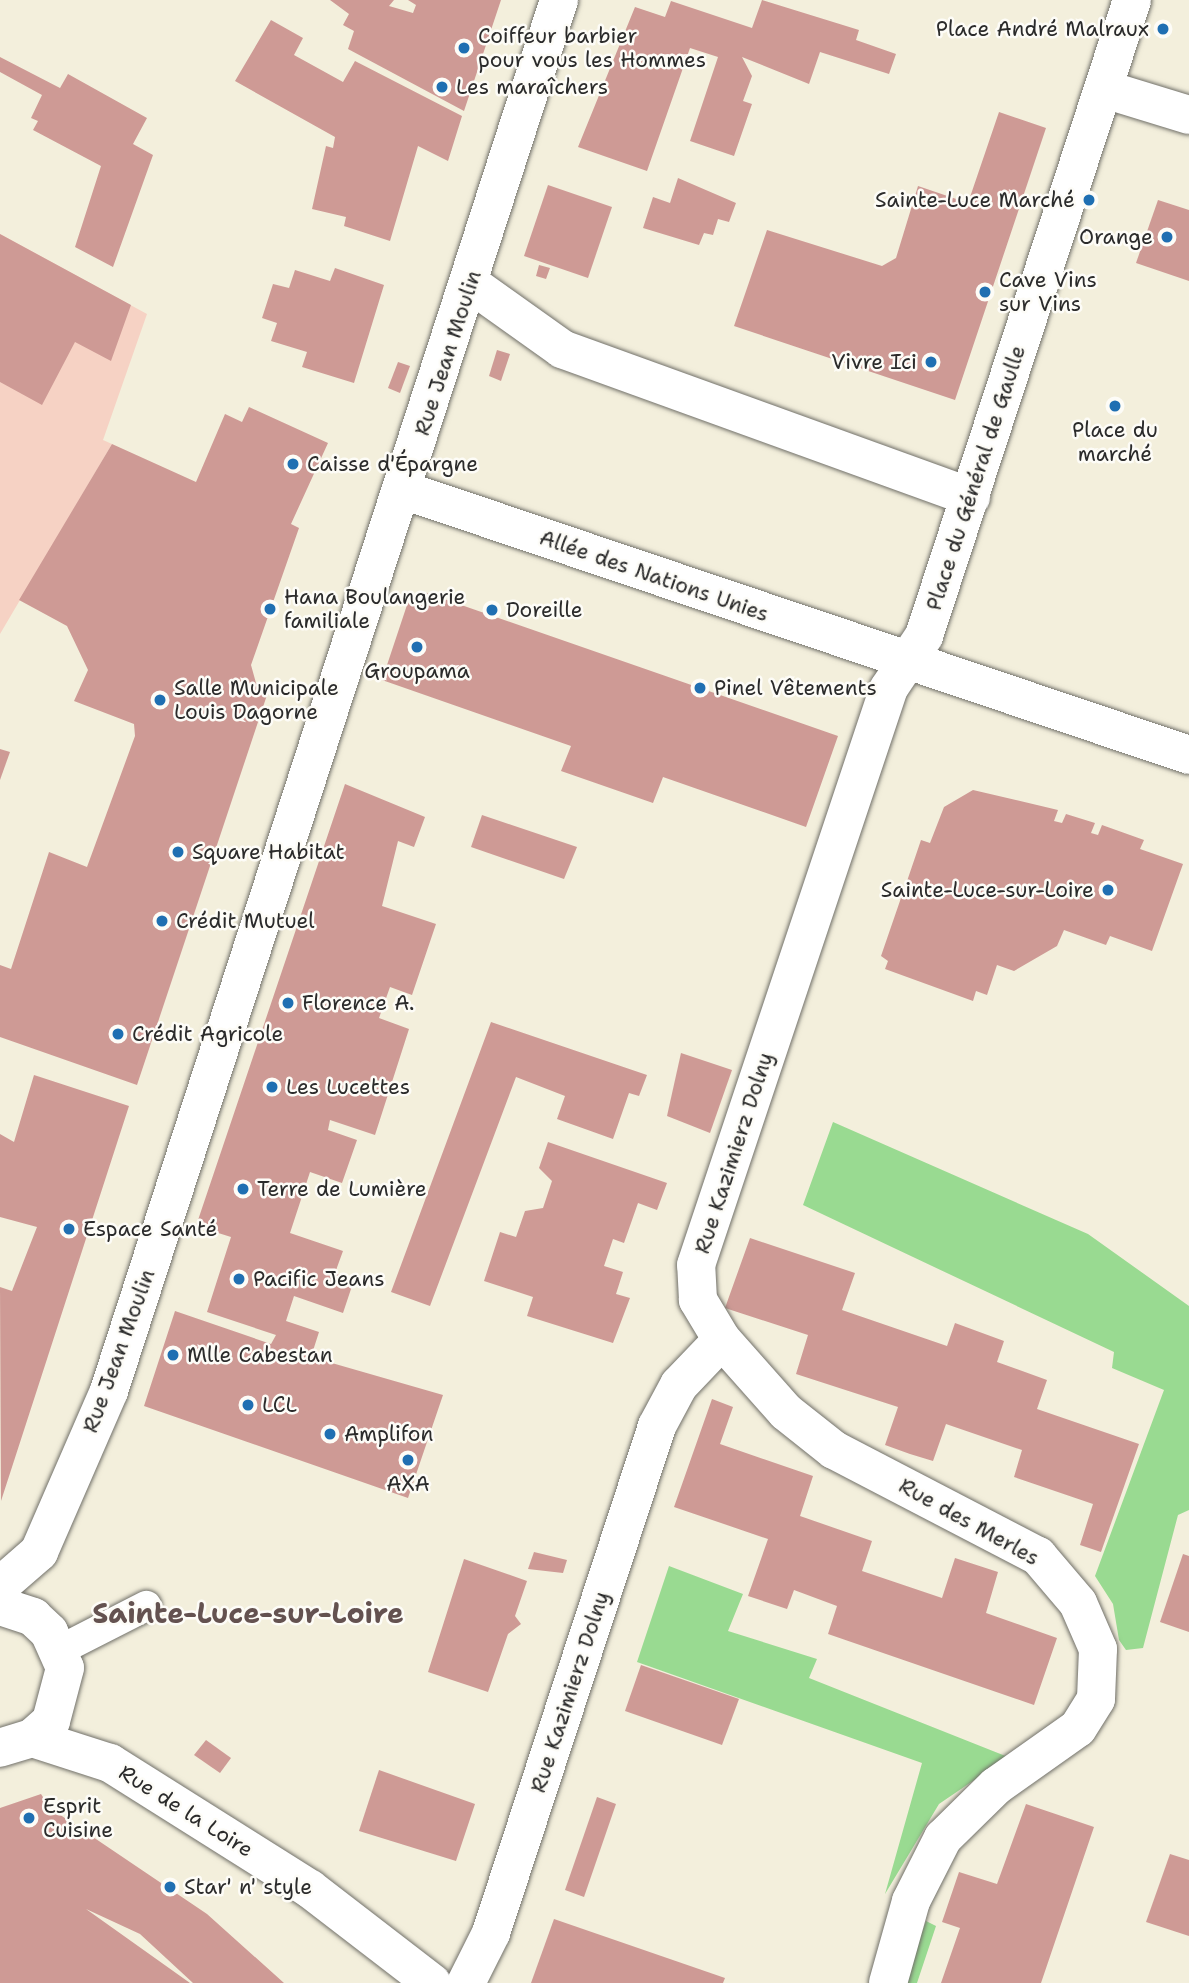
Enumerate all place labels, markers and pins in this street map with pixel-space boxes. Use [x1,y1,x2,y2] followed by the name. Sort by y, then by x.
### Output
[936,16,1149,42] place label: Place André Malraux
[1155,21,1171,37] marker: Place André Malraux
[478,23,706,73] place label: Coiffeur barbier pour vous les Hommes
[456,40,472,56] marker: Coiffeur barbier pour vous les Hommes
[456,74,608,100] place label: Les maraîchers
[434,79,450,95] marker: Les maraîchers
[875,187,1075,213] place label: Sainte-Luce Marché
[1081,192,1097,208] marker: Sainte-Luce Marché
[1079,224,1153,250] place label: Orange
[1159,229,1175,245] marker: Orange
[999,267,1097,317] place label: Cave Vins sur Vins
[977,284,993,300] marker: Cave Vins sur Vins
[831,349,917,375] place label: Vivre Ici
[923,354,939,370] marker: Vivre Ici
[1107,398,1123,414] marker: Place du marché
[1072,417,1158,467] place label: Place du marché
[307,451,478,477] place label: Caisse d'Épargne
[285,456,301,472] marker: Caisse d'Épargne
[284,584,465,634] place label: Hana Boulangerie familiale
[506,597,583,623] place label: Doreille
[262,601,278,617] marker: Hana Boulangerie familiale
[484,602,500,618] marker: Doreille
[409,639,425,655] marker: Groupama
[364,658,470,684] place label: Groupama
[174,675,339,725] place label: Salle Municipale Louis Dagorne
[714,675,877,701] place label: Pinel Vêtements
[692,680,708,696] marker: Pinel Vêtements
[152,692,168,708] marker: Salle Municipale Louis Dagorne
[192,839,345,865] place label: Square Habitat
[170,844,186,860] marker: Square Habitat
[881,877,1094,903] place label: Sainte-Luce-sur-Loire
[1100,882,1116,898] marker: Sainte-Luce-sur-Loire
[176,908,315,934] place label: Crédit Mutuel
[154,913,170,929] marker: Crédit Mutuel
[302,990,414,1016] place label: Florence A.
[280,995,296,1011] marker: Florence A.
[132,1021,283,1047] place label: Crédit Agricole
[110,1026,126,1042] marker: Crédit Agricole
[286,1074,410,1100] place label: Les Lucettes
[264,1079,280,1095] marker: Les Lucettes
[257,1176,427,1202] place label: Terre de Lumière
[235,1181,251,1197] marker: Terre de Lumière
[83,1216,217,1242] place label: Espace Santé
[61,1221,77,1237] marker: Espace Santé
[253,1266,385,1292] place label: Pacific Jeans
[231,1271,247,1287] marker: Pacific Jeans
[187,1342,333,1368] place label: Mlle Cabestan
[165,1347,181,1363] marker: Mlle Cabestan
[262,1392,297,1418] place label: LCL
[240,1397,256,1413] marker: LCL
[344,1421,433,1447] place label: Amplifon
[322,1426,338,1442] marker: Amplifon
[400,1452,416,1468] marker: AXA
[386,1471,430,1497] place label: AXA
[43,1793,113,1843] place label: Esprit Cuisine
[21,1810,37,1826] marker: Esprit Cuisine
[184,1874,312,1900] place label: Star' n' style
[162,1879,178,1895] marker: Star' n' style

